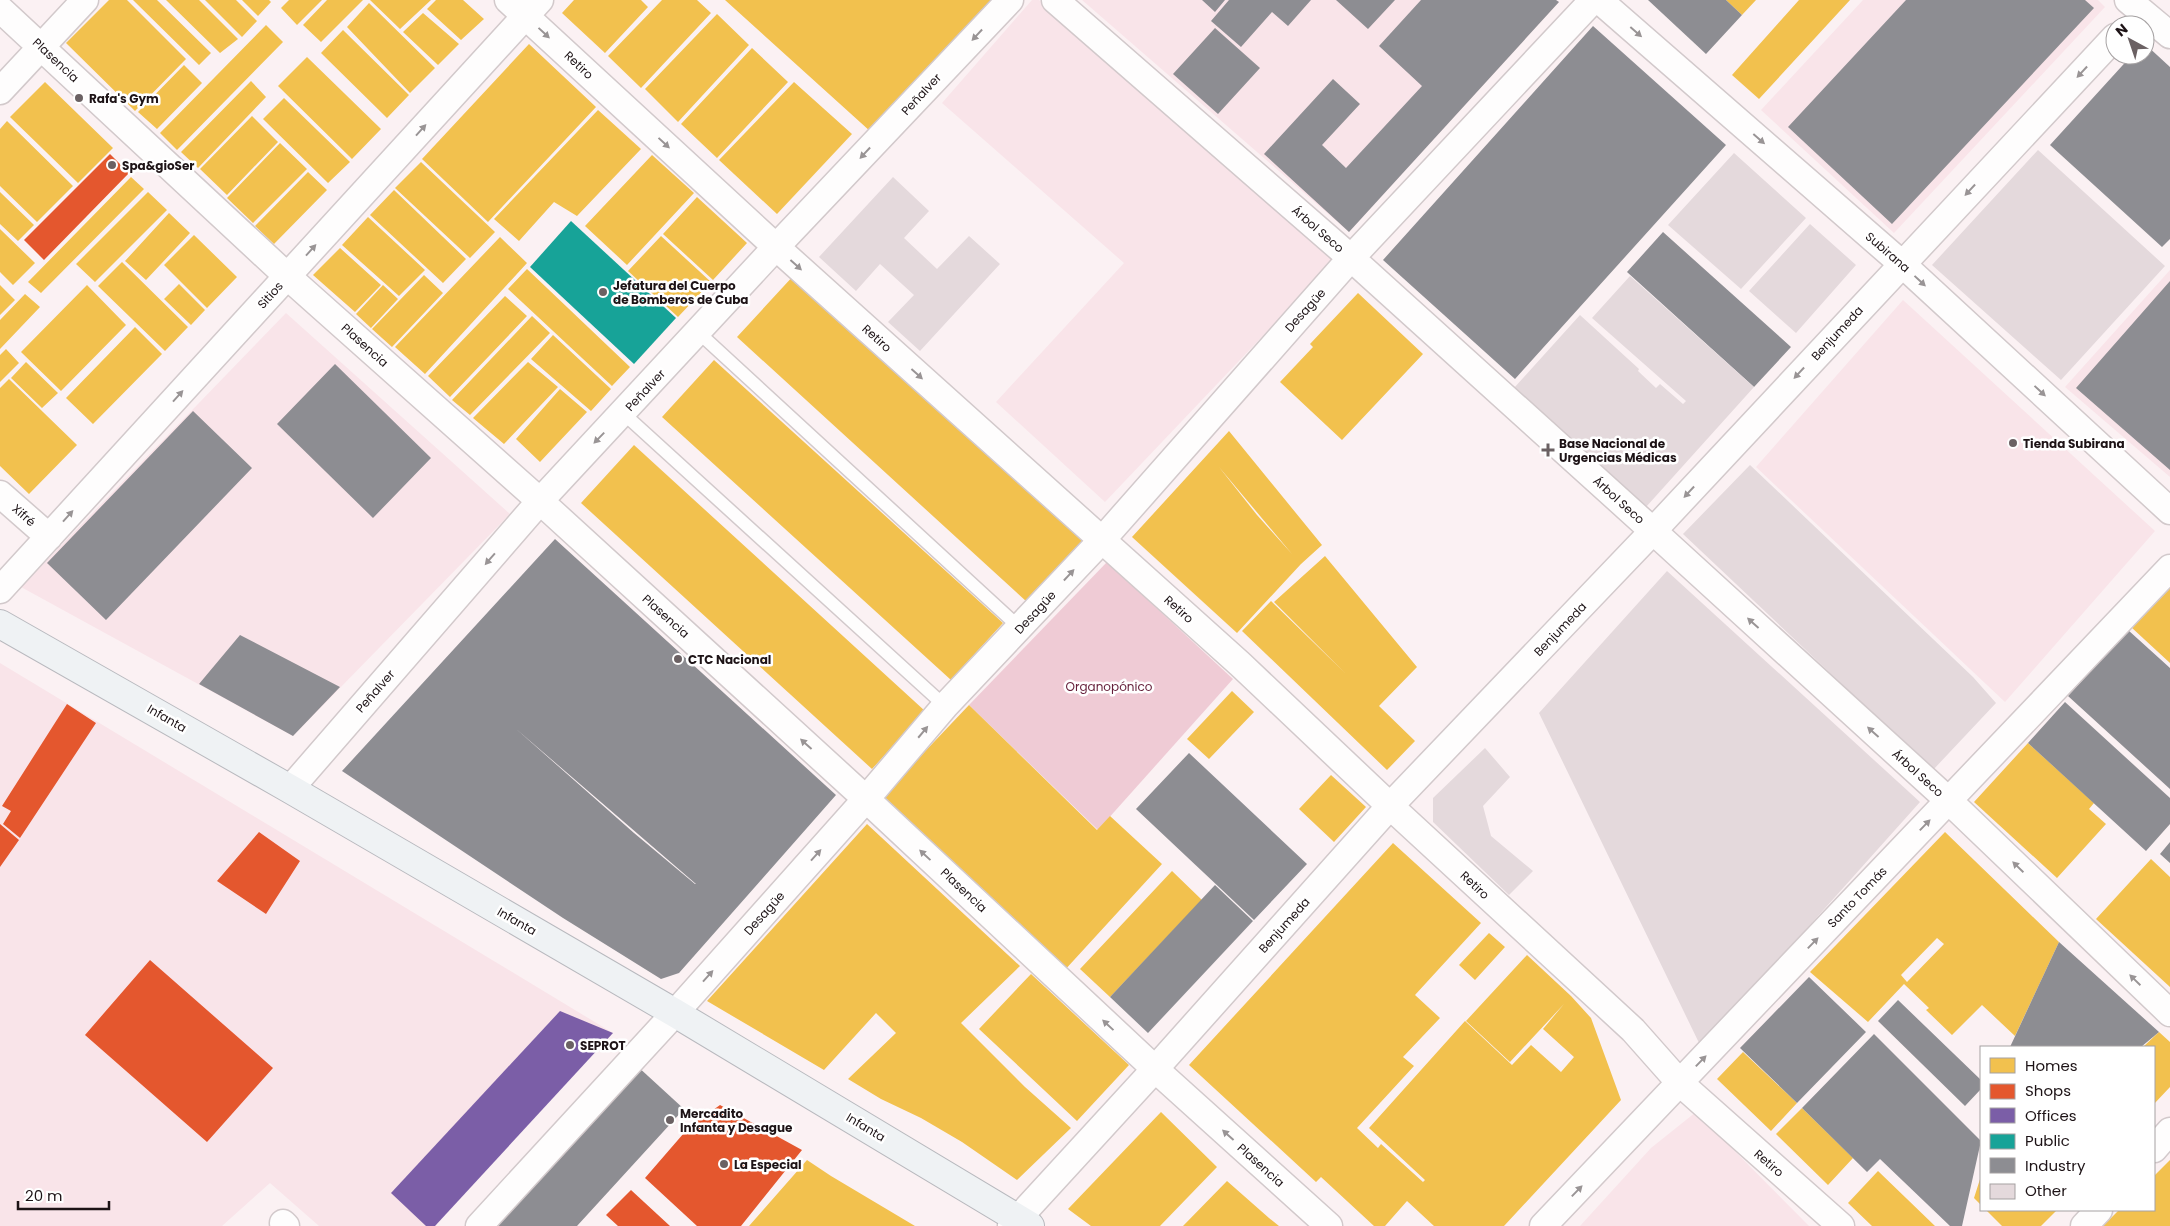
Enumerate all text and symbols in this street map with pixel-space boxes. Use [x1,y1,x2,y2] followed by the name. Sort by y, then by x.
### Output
[2105,15,2155,65] north arrow
[2111,19,2132,41] text: N
[1630,26,1642,38] one-way arrow
[538,27,550,39] one-way arrow
[971,29,983,41] one-way arrow
[29,34,83,86] street label: Plasencia
[561,47,598,83] street label: Retiro
[2076,66,2088,78] one-way arrow
[897,69,945,119] street label: Peñalver
[89,90,159,107] place label: Rafa's Gym
[73,92,85,104] marker: Rafa's Gym
[415,124,427,136] one-way arrow
[1752,133,1764,145] one-way arrow
[657,137,669,149] one-way arrow
[859,147,871,159] one-way arrow
[122,157,195,174] place label: Spa&gioSer
[106,159,118,171] marker: Spa&gioSer
[1964,184,1976,196] one-way arrow
[1288,202,1348,257] street label: Árbol Seco
[1862,228,1914,276] street label: Subirana
[305,244,317,256] one-way arrow
[789,259,801,271] one-way arrow
[1914,275,1926,287] one-way arrow
[613,277,749,308] place label: Jefatura del Cuerpo de Bomberos de Cuba
[253,278,287,312] street label: Sitios
[1281,284,1329,336] street label: Desagüe
[597,286,609,298] marker: Jefatura del Cuerpo de Bomberos de Cuba
[1807,302,1867,364] street label: Benjumeda
[338,319,392,371] street label: Plasencia
[859,320,896,356] street label: Retiro
[621,365,669,415] street label: Peñalver
[1794,367,1805,379] one-way arrow
[910,368,922,380] one-way arrow
[2033,385,2045,397] one-way arrow
[172,390,184,402] one-way arrow
[593,432,605,444] one-way arrow
[1559,435,1677,466] place label: Base Nacional de Urgencias Médicas
[2023,435,2125,452] place label: Tienda Subirana
[2007,437,2019,449] marker: Tienda Subirana
[1541,443,1555,457] marker: Base Nacional de Urgencias Médicas
[1590,472,1649,528] street label: Árbol Seco
[1683,486,1695,498] one-way arrow
[9,500,39,530] street label: Xifré
[62,510,74,522] one-way arrow
[484,552,495,565] one-way arrow
[1063,570,1075,582] one-way arrow
[1011,587,1059,637] street label: Desagüe
[639,590,693,642] street label: Plasencia
[1161,591,1198,627] street label: Retiro
[1530,598,1590,660] street label: Benjumeda
[1747,617,1760,628] one-way arrow
[688,651,771,668] place label: CTC Nacional
[672,653,684,665] marker: CTC Nacional
[352,665,399,716] street label: Peñalver
[1066,678,1153,695] park label: Organopónico
[144,700,190,736] street label: Infanta
[917,726,928,739] one-way arrow
[1868,726,1880,738] one-way arrow
[800,738,812,750] one-way arrow
[1889,745,1948,801] street label: Árbol Seco
[1919,819,1931,831] one-way arrow
[810,849,821,861] one-way arrow
[920,849,932,861] one-way arrow
[2012,861,2024,873] one-way arrow
[1823,863,1891,931] street label: Santo Tomás
[937,864,991,916] street label: Plasencia
[1457,867,1494,903] street label: Retiro
[740,887,788,939] street label: Desagüe
[1255,894,1313,956] street label: Benjumeda
[494,903,540,939] street label: Infanta
[1807,937,1819,949] one-way arrow
[702,971,714,983] one-way arrow
[2129,974,2141,986] one-way arrow
[1102,1019,1114,1031] one-way arrow
[580,1037,626,1054] place label: SEPROT
[564,1039,576,1051] marker: SEPROT
[1980,1046,2155,1211] legend
[1695,1055,1707,1067] one-way arrow
[2025,1055,2078,1076] text: Homes
[2025,1080,2071,1101] text: Shops
[680,1105,793,1136] place label: Mercadito Infanta y Desague
[2025,1105,2077,1126] text: Offices
[843,1109,889,1145] street label: Infanta
[664,1114,676,1126] marker: Mercadito Infanta y Desague
[1222,1129,1234,1141] one-way arrow
[2025,1130,2070,1151] text: Public
[1234,1139,1288,1191] street label: Plasencia
[1751,1145,1788,1181] street label: Retiro
[2025,1155,2086,1176] text: Industry
[734,1156,802,1173] place label: La Especial
[718,1158,730,1170] marker: La Especial
[18,1178,109,1210] scale bar
[2025,1180,2067,1201] text: Other
[25,1185,63,1206] text: 20 m
[1571,1185,1583,1197] one-way arrow

